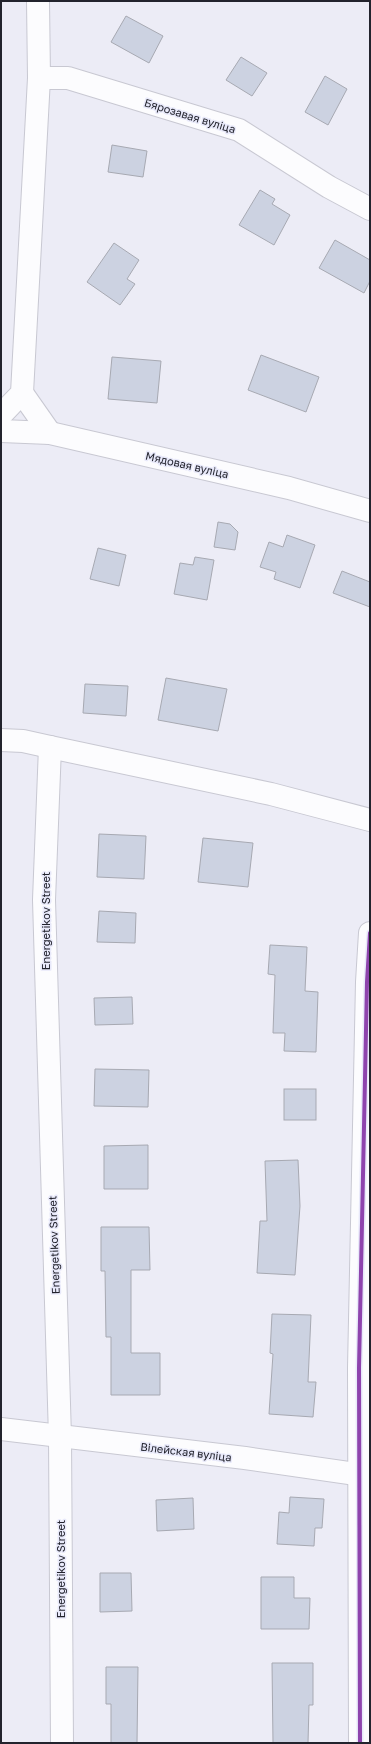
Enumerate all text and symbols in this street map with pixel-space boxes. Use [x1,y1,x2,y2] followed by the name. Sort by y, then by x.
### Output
[143,95,237,136] street label: Бярозавая вуліца
[144,449,230,480] street label: Мядовая вуліца
[39,872,52,970] street label: Energetikov Street
[45,1196,62,1294] street label: Energetikov Street
[140,1439,232,1464] street label: Вілейская вуліца
[54,1520,67,1618] street label: Energetikov Street

